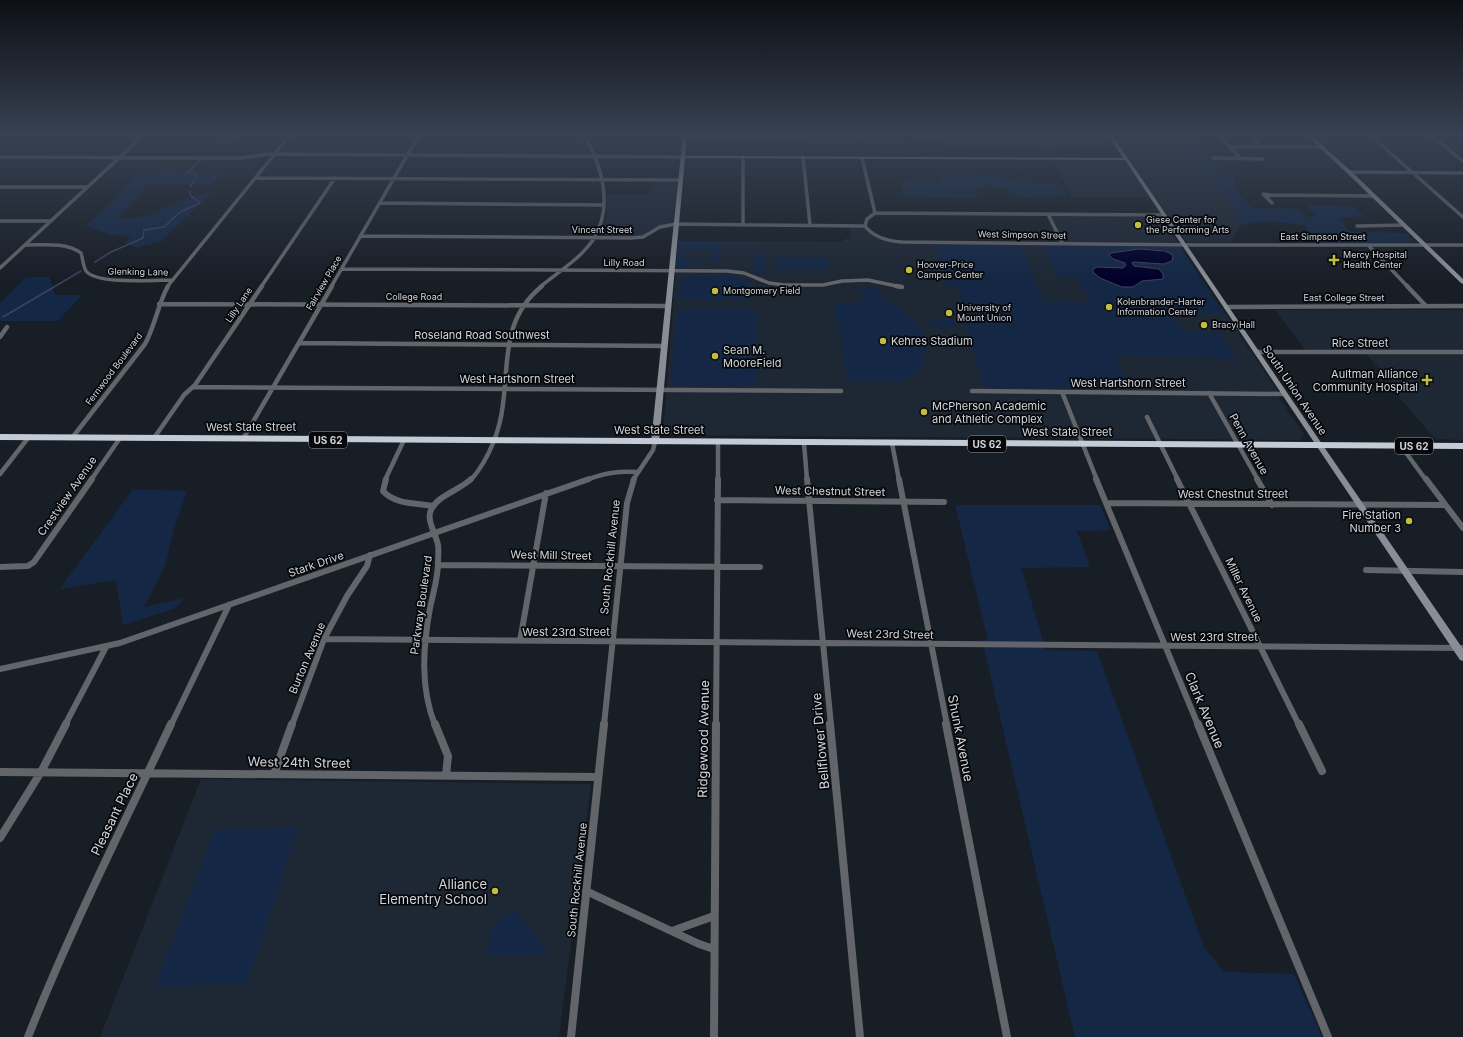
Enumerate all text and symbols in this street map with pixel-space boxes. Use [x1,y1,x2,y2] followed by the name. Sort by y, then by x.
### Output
[1146,214,1230,235] place label: Giese Center for the Performing Arts
[1133,220,1143,230] marker: Giese Center for the Performing Arts
[572,224,632,235] street label: Vincent Street
[978,228,1066,241] street label: West Simpson Street
[1280,231,1366,242] street label: East Simpson Street
[1343,249,1407,270] place label: Mercy Hospital Health Center
[303,253,344,312] street label: Fairview Place
[1328,254,1340,266] marker: Mercy Hospital Health Center
[604,257,644,268] street label: Lilly Road
[917,259,984,280] place label: Hoover-Price Campus Center
[108,265,168,278] street label: Glenking Lane
[904,265,914,275] marker: Hoover-Price Campus Center
[223,285,254,324] street label: Lilly Lane
[723,285,800,296] place label: Montgomery Field
[710,286,720,296] marker: Montgomery Field
[386,291,442,302] street label: College Road
[1304,292,1385,303] street label: East College Street
[1117,296,1205,317] place label: Kolenbrander-Harter Information Center
[957,302,1012,323] place label: University of Mount Union
[1104,302,1114,312] marker: Kolenbrander-Harter Information Center
[944,308,954,318] marker: University of Mount Union
[1212,319,1255,330] place label: Bracy Hall
[1199,320,1209,330] marker: Bracy Hall
[414,328,550,342] street label: Roseland Road Southwest
[83,330,144,407] street label: Fernwood Boulevard
[891,334,973,348] place label: Kehres Stadium
[878,336,888,346] marker: Kehres Stadium
[1332,336,1389,350] street label: Rice Street
[1260,342,1330,438] street label: South Union Avenue
[723,343,781,370] place label: Sean M. MooreField
[710,351,720,361] marker: Sean M. MooreField
[1313,367,1418,394] place label: Aultman Alliance Community Hospital
[459,372,575,386] street label: West Hartshorn Street
[1421,374,1433,386] marker: Aultman Alliance Community Hospital
[1070,376,1186,390] street label: West Hartshorn Street
[932,399,1046,426] place label: McPherson Academic and Athletic Complex
[919,407,929,417] marker: McPherson Academic and Athletic Complex
[1226,411,1272,477] street label: Penn Avenue
[206,420,296,434] street label: West State Street
[614,423,704,437] street label: West State Street
[1022,425,1112,439] street label: West State Street
[309,432,347,448] road number: US 62
[968,436,1006,452] road number: US 62
[1395,438,1433,454] road number: US 62
[34,454,100,538] street label: Crestview Avenue
[775,483,886,499] street label: West Chestnut Street
[1178,487,1289,501] street label: West Chestnut Street
[597,499,623,615] street label: South Rockhill Avenue
[1342,508,1401,535] place label: Fire Station Number 3
[1404,516,1414,526] marker: Fire Station Number 3
[510,547,592,563] street label: West Mill Street
[286,548,346,580] street label: Stark Drive
[407,555,435,655] street label: Parkway Boulevard
[1222,555,1266,625] street label: Miller Avenue
[286,620,328,696] street label: Burton Avenue
[522,625,610,639] street label: West 23rd Street
[846,626,934,642] street label: West 23rd Street
[1170,630,1258,644] street label: West 23rd Street
[1182,669,1228,751] street label: Clark Avenue
[694,680,712,798] street label: Ridgewood Avenue
[808,692,832,790] street label: Bellflower Drive
[945,693,977,783] street label: Shunk Avenue
[247,753,351,771] street label: West 24th Street
[87,770,141,858] street label: Pleasant Place
[564,822,590,938] street label: South Rockhill Avenue
[379,876,487,907] place label: Alliance Elementry School
[490,886,500,896] marker: Alliance Elementry School

